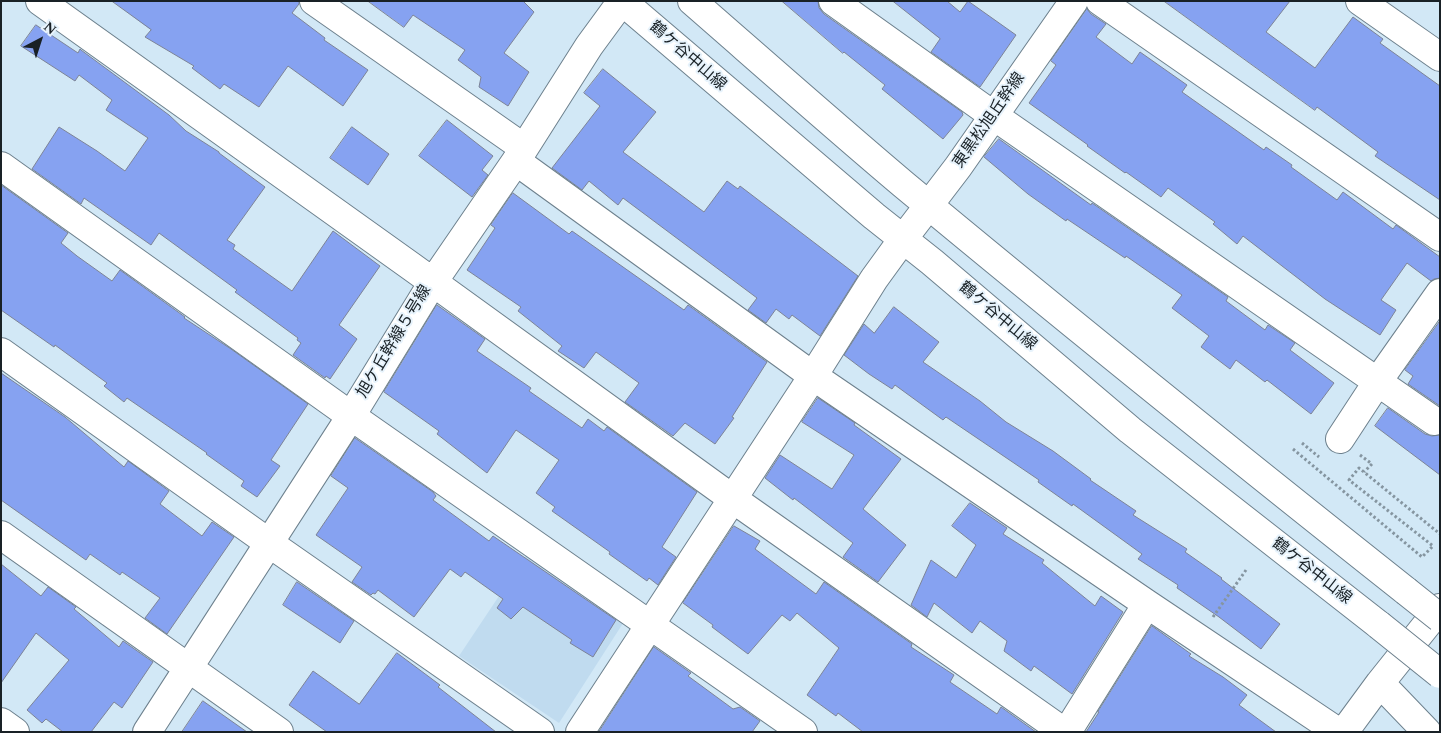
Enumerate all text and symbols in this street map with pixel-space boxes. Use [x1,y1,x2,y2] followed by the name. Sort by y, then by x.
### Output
[15,15,65,65] north arrow
[39,16,61,40] text: N
[644,18,730,96] street label: 鶴ケ谷中山線
[950,70,1030,172] street label: 東黒松旭丘幹線
[954,279,1040,355] street label: 鶴ケ谷中山線
[354,282,436,402] street label: 旭ケ丘幹線５号線
[1267,535,1355,609] street label: 鶴ケ谷中山線

